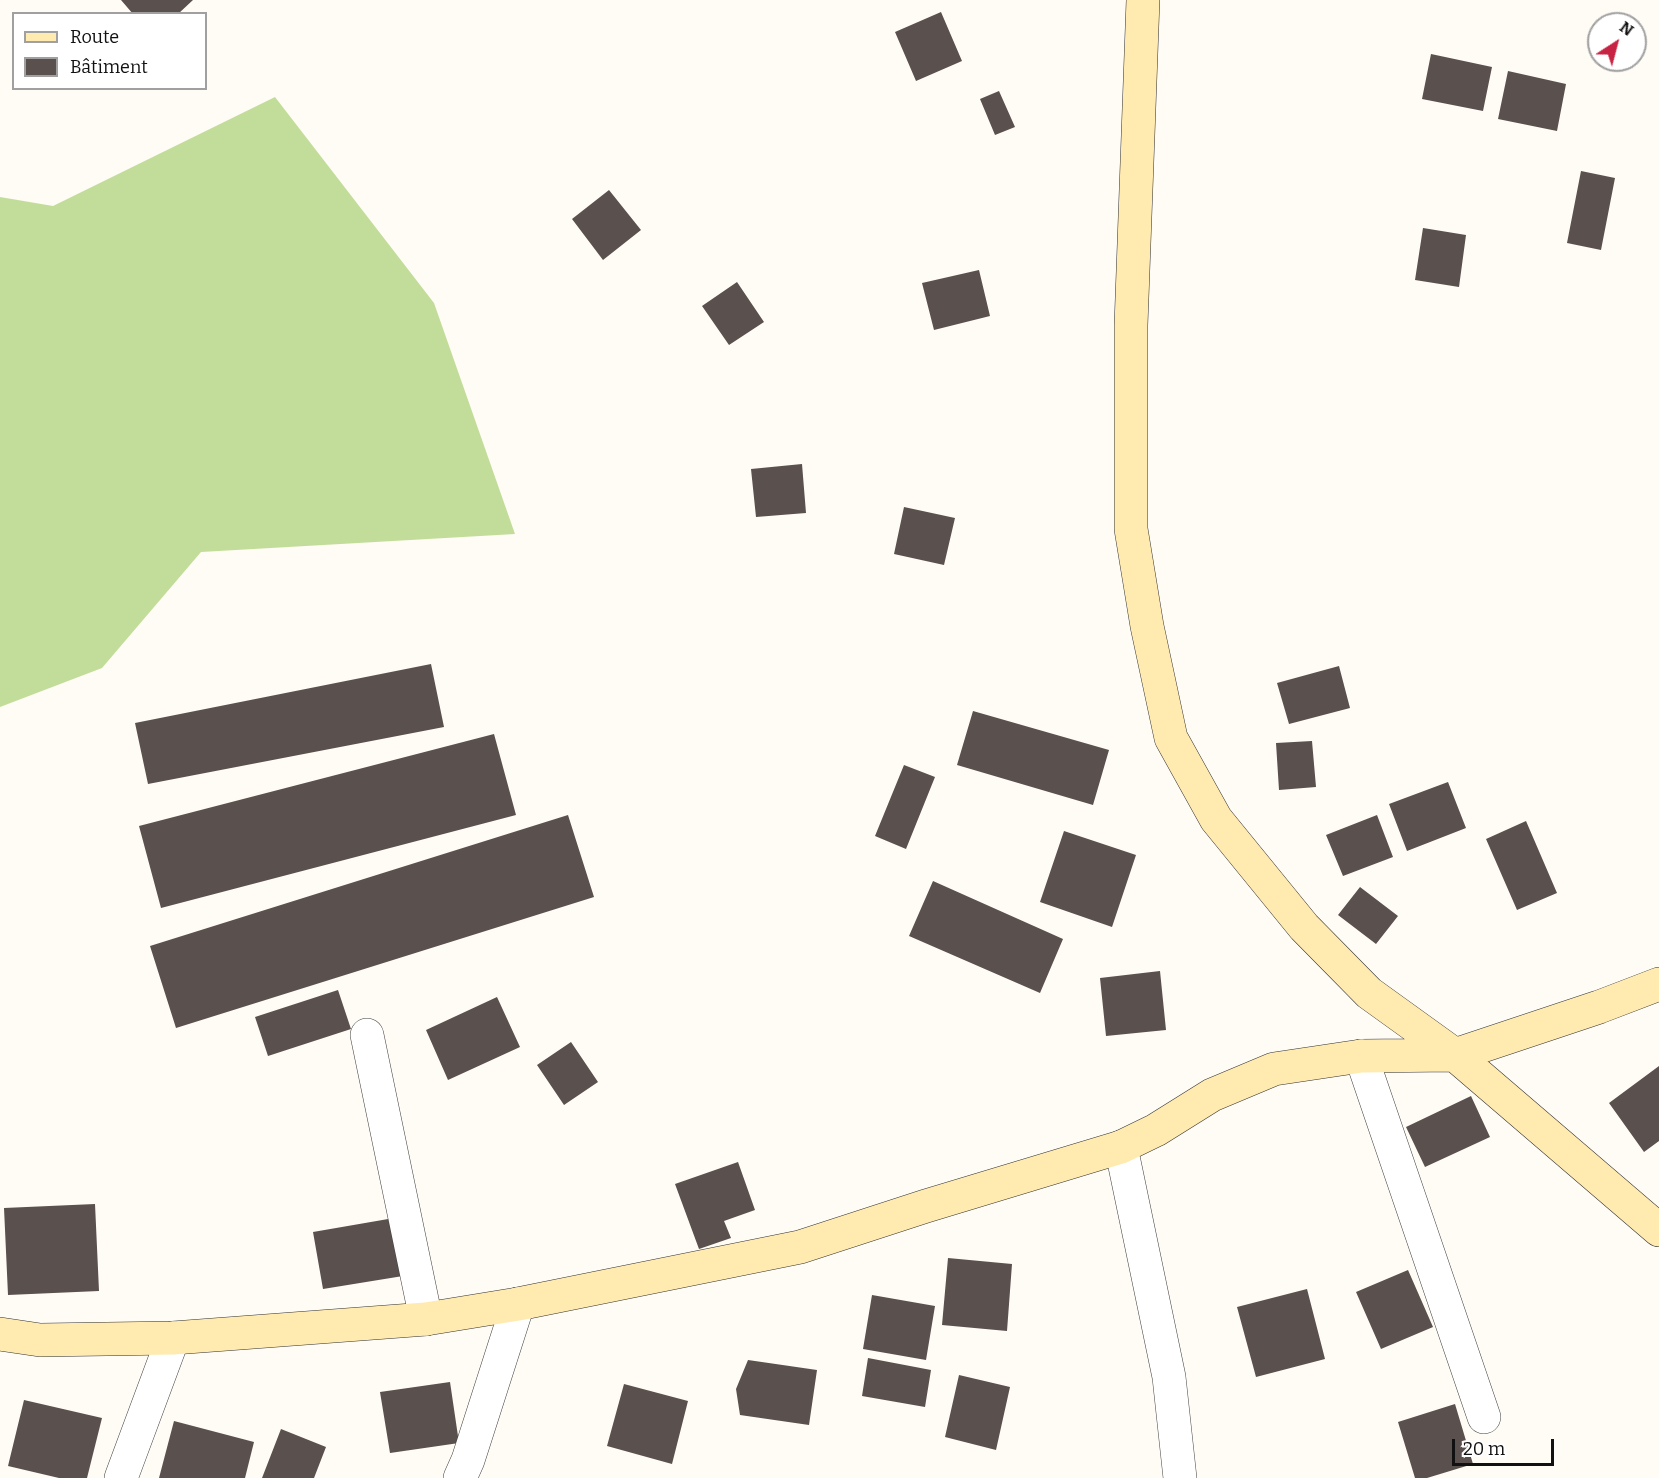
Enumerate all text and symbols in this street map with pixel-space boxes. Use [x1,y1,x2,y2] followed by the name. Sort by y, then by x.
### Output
[12,12,207,90] legend
[1587,12,1647,72] north arrow
[1616,17,1637,40] text: N
[70,26,119,48] text: Route
[70,56,148,78] text: Bâtiment
[1455,1427,1557,1465] scale bar
[1463,1438,1505,1460] text: 20 m

